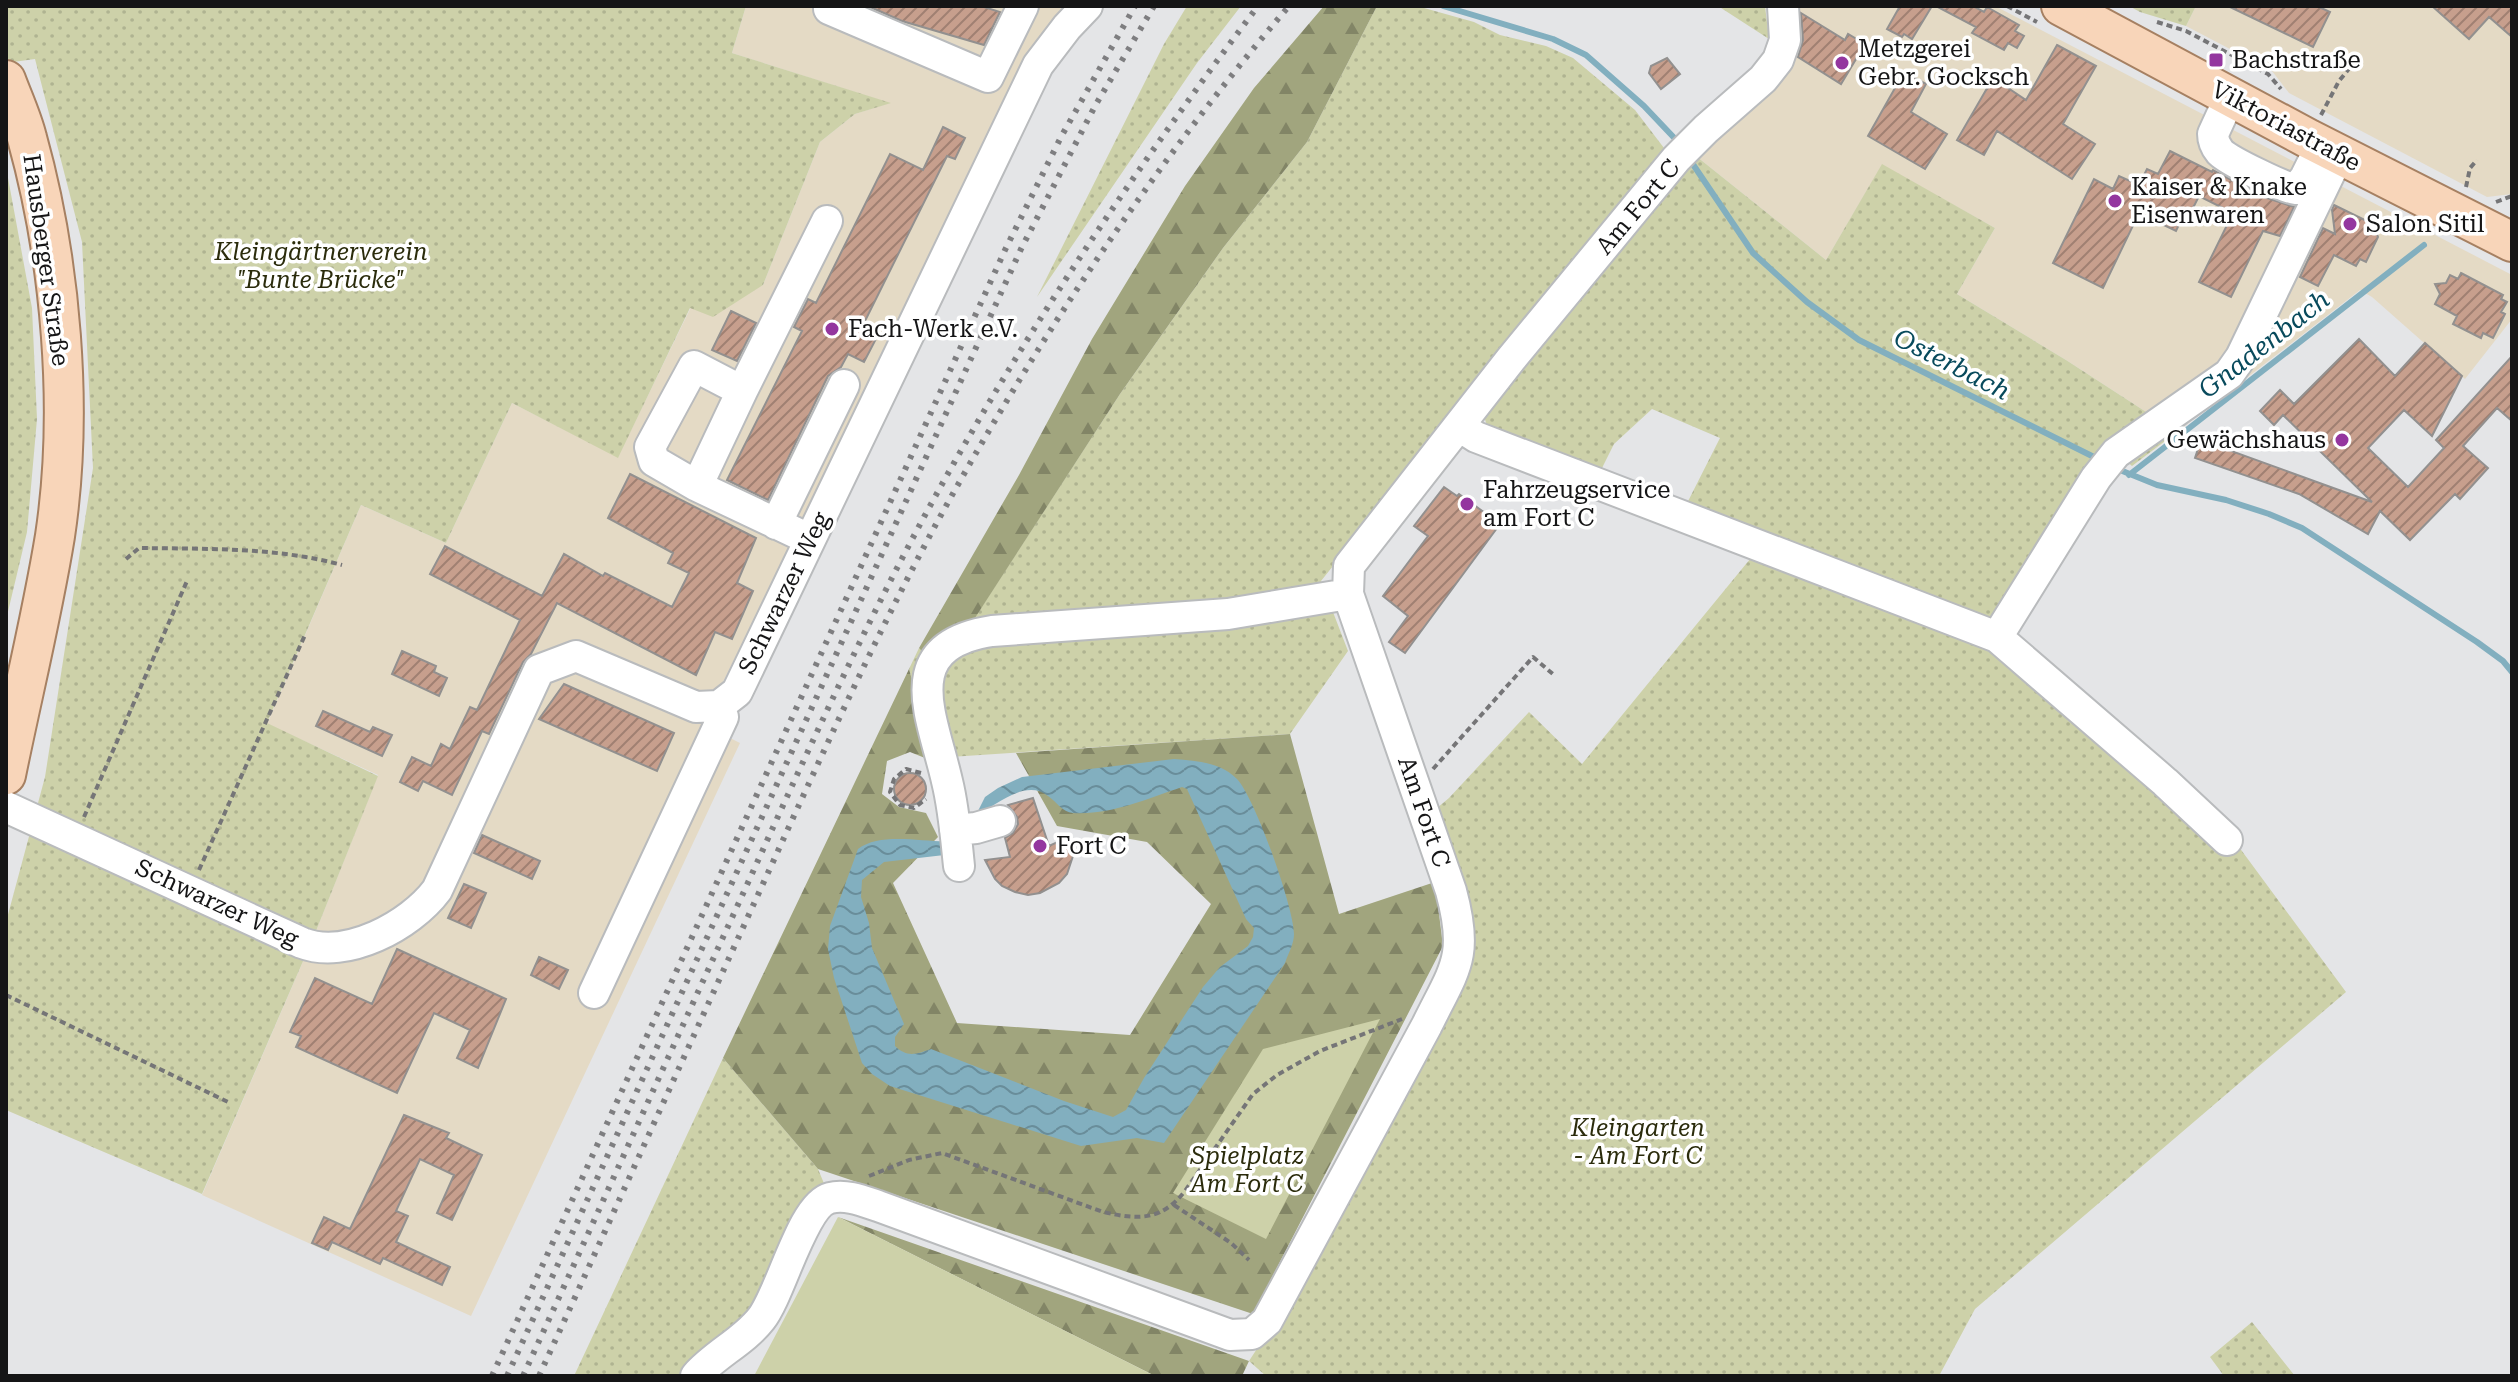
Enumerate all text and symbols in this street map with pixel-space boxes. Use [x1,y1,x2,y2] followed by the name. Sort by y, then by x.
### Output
[1858,35,2029,91] place label: Metzgerei Gebr. Gocksch
[2232,46,2361,74] place label: Bachstraße
[2207,51,2225,69] marker: Bachstraße
[1833,54,1851,72] marker: Metzgerei Gebr. Gocksch
[2207,75,2365,177] street label: Viktoriastraße
[17,152,75,368] street label: Hausberger Straße
[1590,154,1686,260] street label: Am Fort C
[2131,173,2307,229] place label: Kaiser & Knake Eisenwaren
[2106,192,2124,210] marker: Kaiser & Knake Eisenwaren
[2366,210,2484,238] place label: Salon Sitil
[2341,215,2359,233] marker: Salon Sitil
[213,238,428,294] park label: Kleingärtnerverein "Bunte Brücke"
[2193,284,2335,404] water label: Gnadenbach
[848,315,1018,343] place label: Fach-Werk e.V.
[823,320,841,338] marker: Fach-Werk e.V.
[1889,322,2015,406] water label: Osterbach
[2167,426,2326,454] place label: Gewächshaus
[2333,431,2351,449] marker: Gewächshaus
[1483,476,1670,532] place label: Fahrzeugservice am Fort C
[1458,495,1476,513] marker: Fahrzeugservice am Fort C
[733,507,835,679] street label: Schwarzer Weg
[1392,753,1456,871] street label: Am Fort C
[1056,832,1127,860] place label: Fort C
[1031,837,1049,855] marker: Fort C
[131,853,303,953] street label: Schwarzer Weg
[1570,1114,1705,1170] park label: Kleingarten - Am Fort C
[1189,1142,1304,1198] park label: Spielplatz Am Fort C

